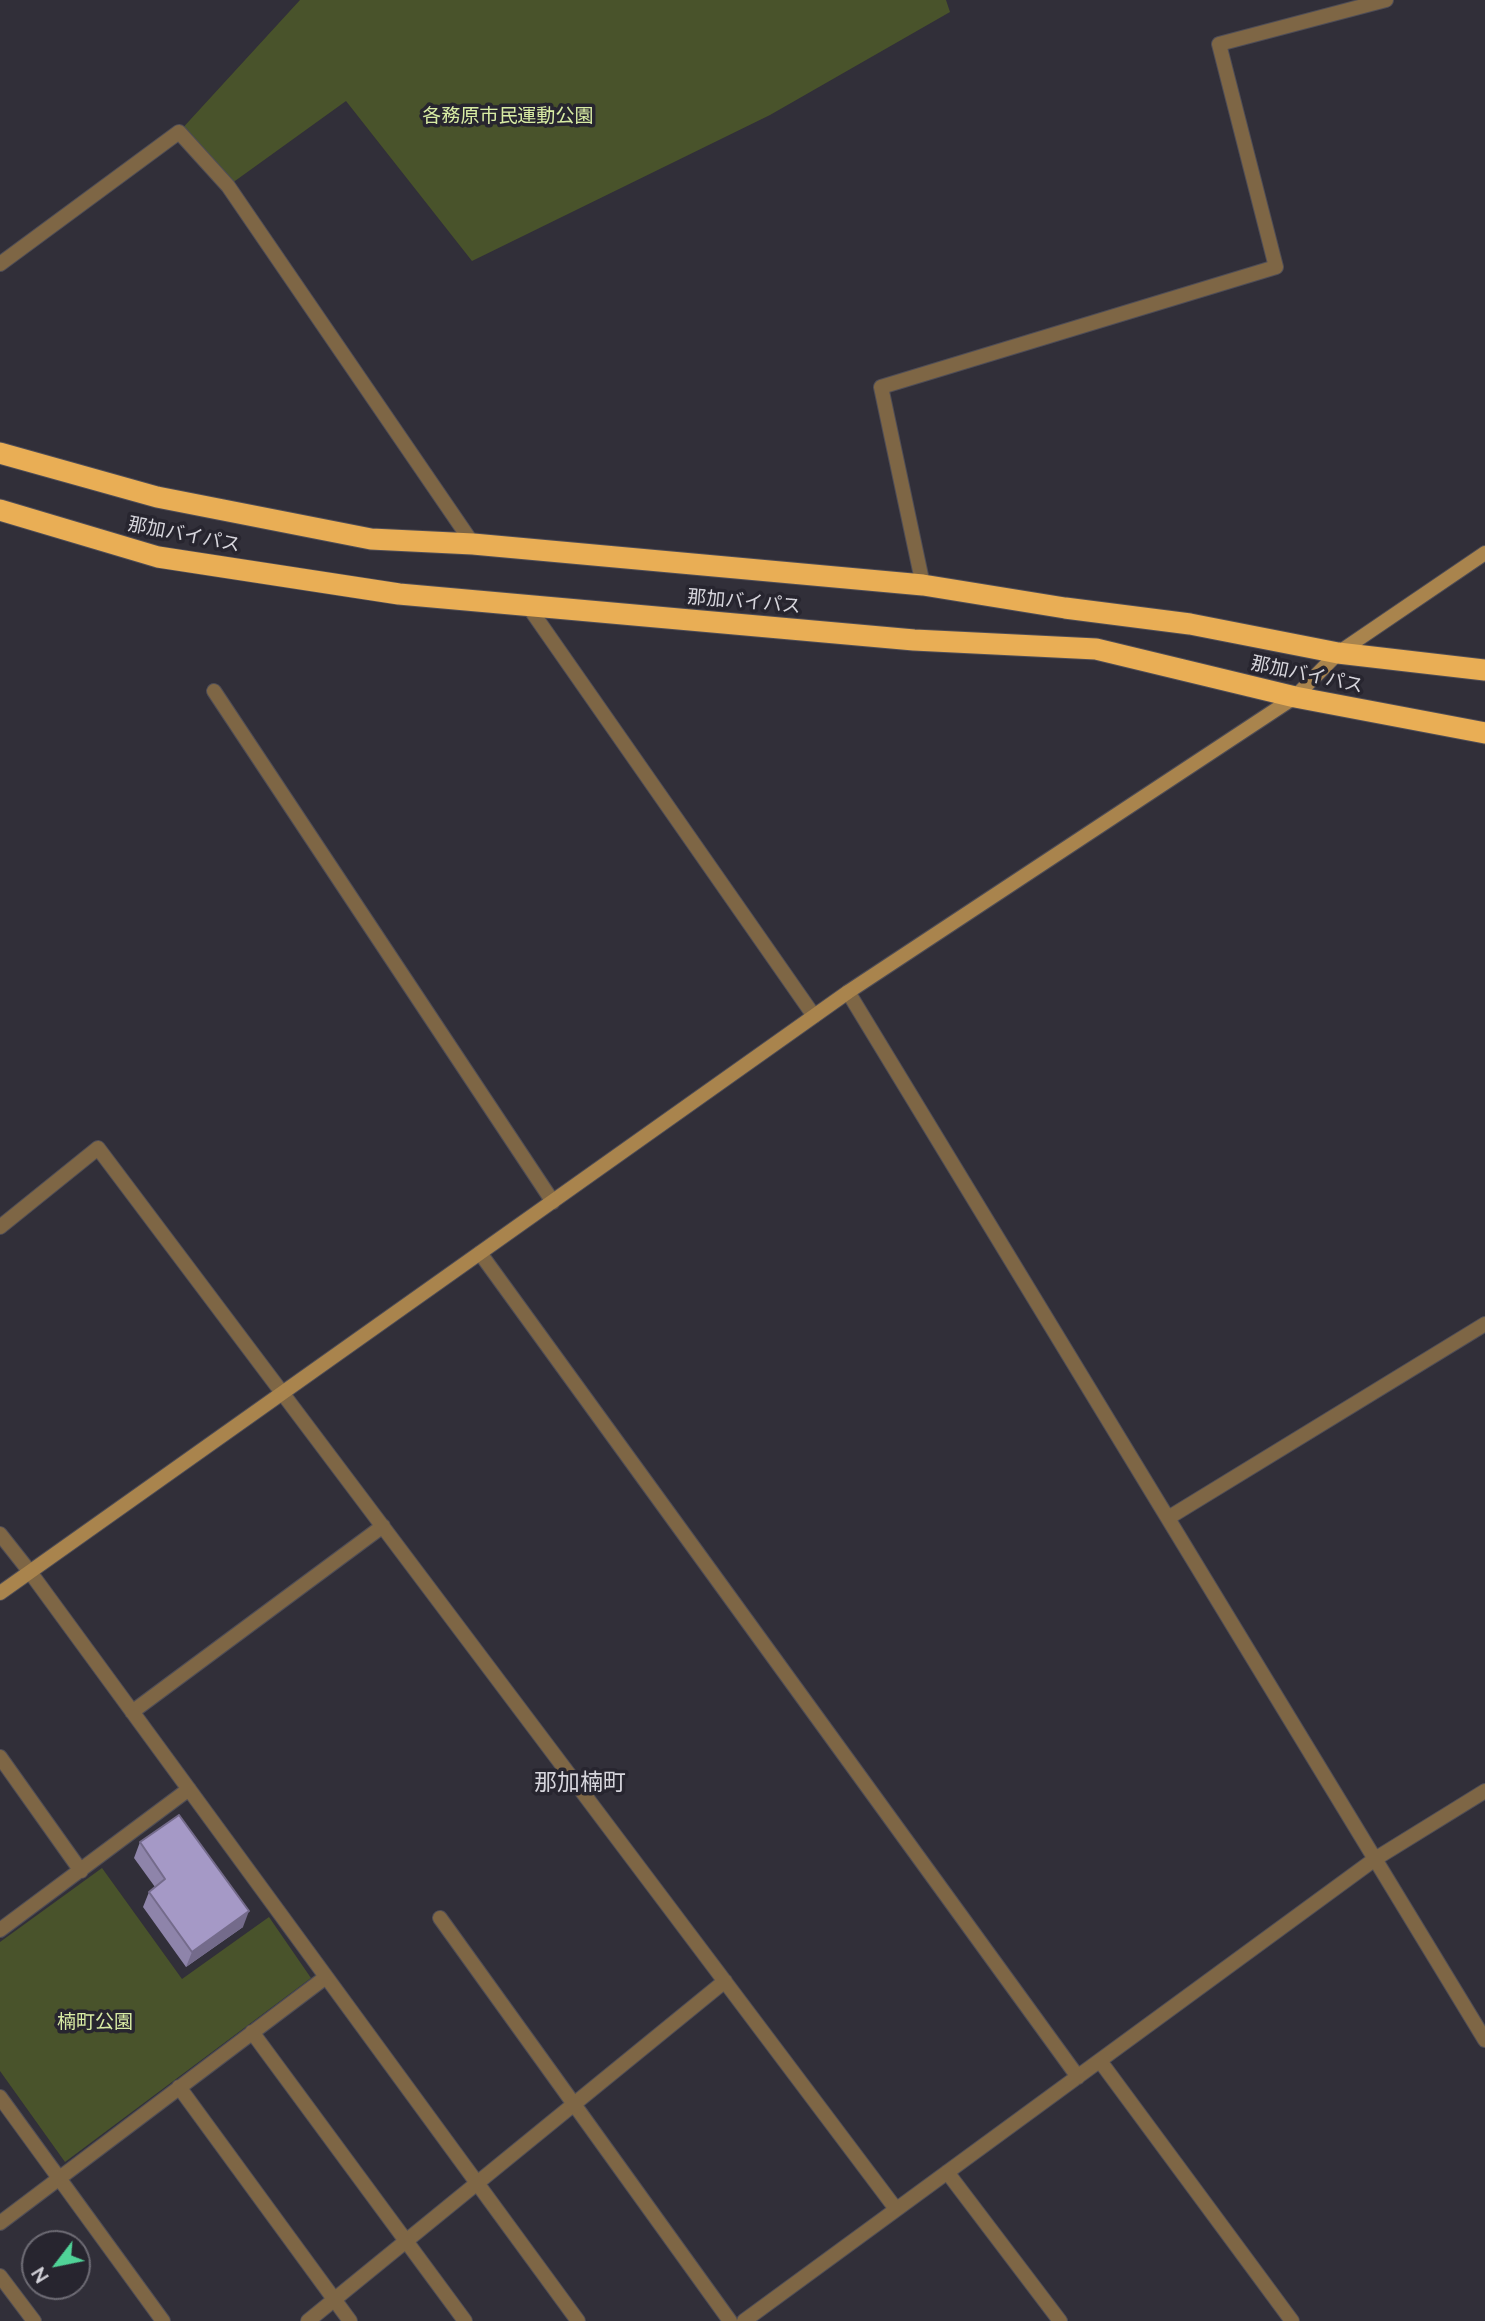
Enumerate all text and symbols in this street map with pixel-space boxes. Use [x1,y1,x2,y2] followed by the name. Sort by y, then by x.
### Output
[423,105,593,127] park label: 各務原市民運動公園
[126,513,242,557] street label: 那加バイパス
[686,586,802,618] street label: 那加バイパス
[1249,652,1365,698] street label: 那加バイパス
[534,1769,626,1797] district label: 那加楠町
[57,2011,133,2033] park label: 楠町公園
[21,2230,91,2300] north arrow
[26,2263,54,2288] text: N

